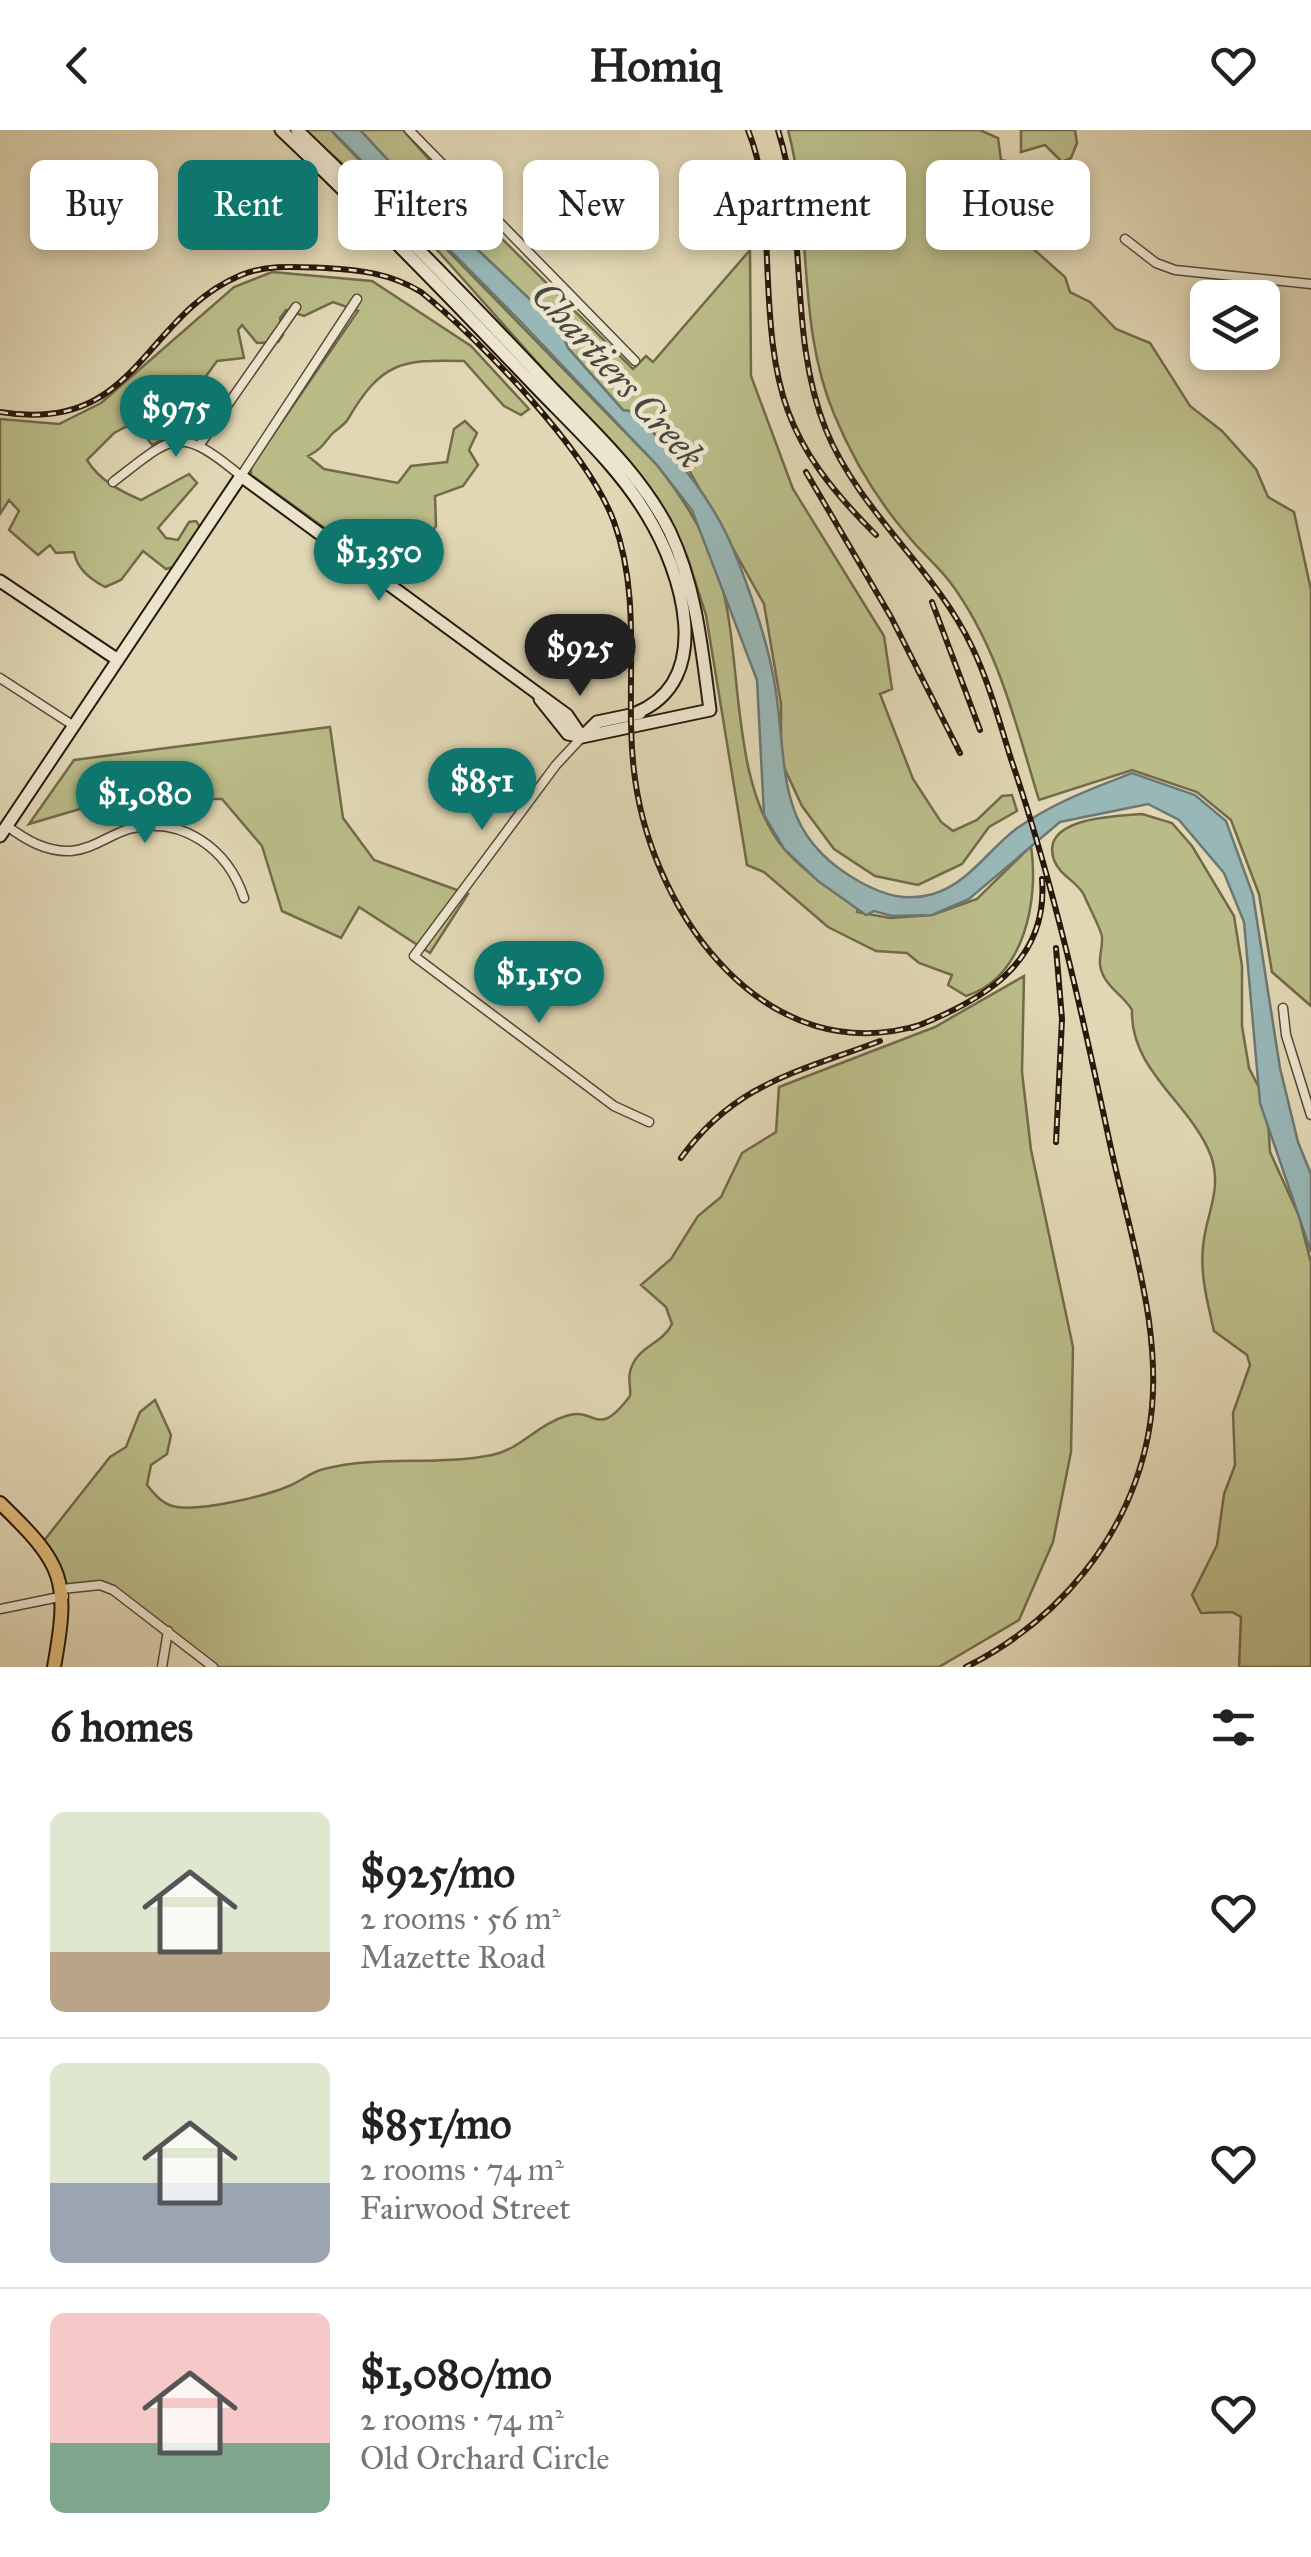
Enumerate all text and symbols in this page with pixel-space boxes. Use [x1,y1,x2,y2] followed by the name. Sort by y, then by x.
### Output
[50,38,105,93] icon: back
[589,38,722,93] text: Homiq
[1206,38,1261,93] icon: heart
[30,160,158,250] chip: Buy
[178,160,318,250] chip: Rent
[338,160,503,250] chip: Filters
[523,160,659,250] chip: New
[679,160,906,250] chip: Apartment
[926,160,1090,250] chip: House
[522,272,714,478] water label: Chartiers Creek
[1190,280,1280,370] map controls
[1190,280,1280,370] button: layers
[117,375,235,460] pin: $975
[142,388,210,427] text: $975
[298,519,460,604] pin: $1,350
[336,532,422,571] text: $1,350
[521,614,639,699] pin: $925
[547,627,613,666] text: $925
[423,748,541,833] pin: $851
[64,761,226,846] pin: $1,080
[450,761,514,800] text: $851
[98,774,192,813] text: $1,080
[458,941,620,1026] pin: $1,150
[496,954,582,993] text: $1,150
[1206,1700,1261,1755] icon: filters
[50,1701,193,1753] text: 6 homes
[360,1847,515,1899] text: $925/mo
[130,1852,250,1972] icon: home
[1206,1885,1261,1940] icon: heart
[360,1899,561,1938] text: 2 rooms · 56 m²
[360,1938,546,1977] text: Mazette Road
[360,2098,512,2150] text: $851/mo
[130,2103,250,2223] icon: home
[1206,2136,1261,2191] icon: heart
[360,2150,564,2189] text: 2 rooms · 74 m²
[360,2189,571,2228] text: Fairwood Street
[360,2348,552,2400] text: $1,080/mo
[130,2353,250,2473] icon: home
[1206,2386,1261,2441] icon: heart
[360,2400,564,2439] text: 2 rooms · 74 m²
[360,2439,610,2478] text: Old Orchard Circle

